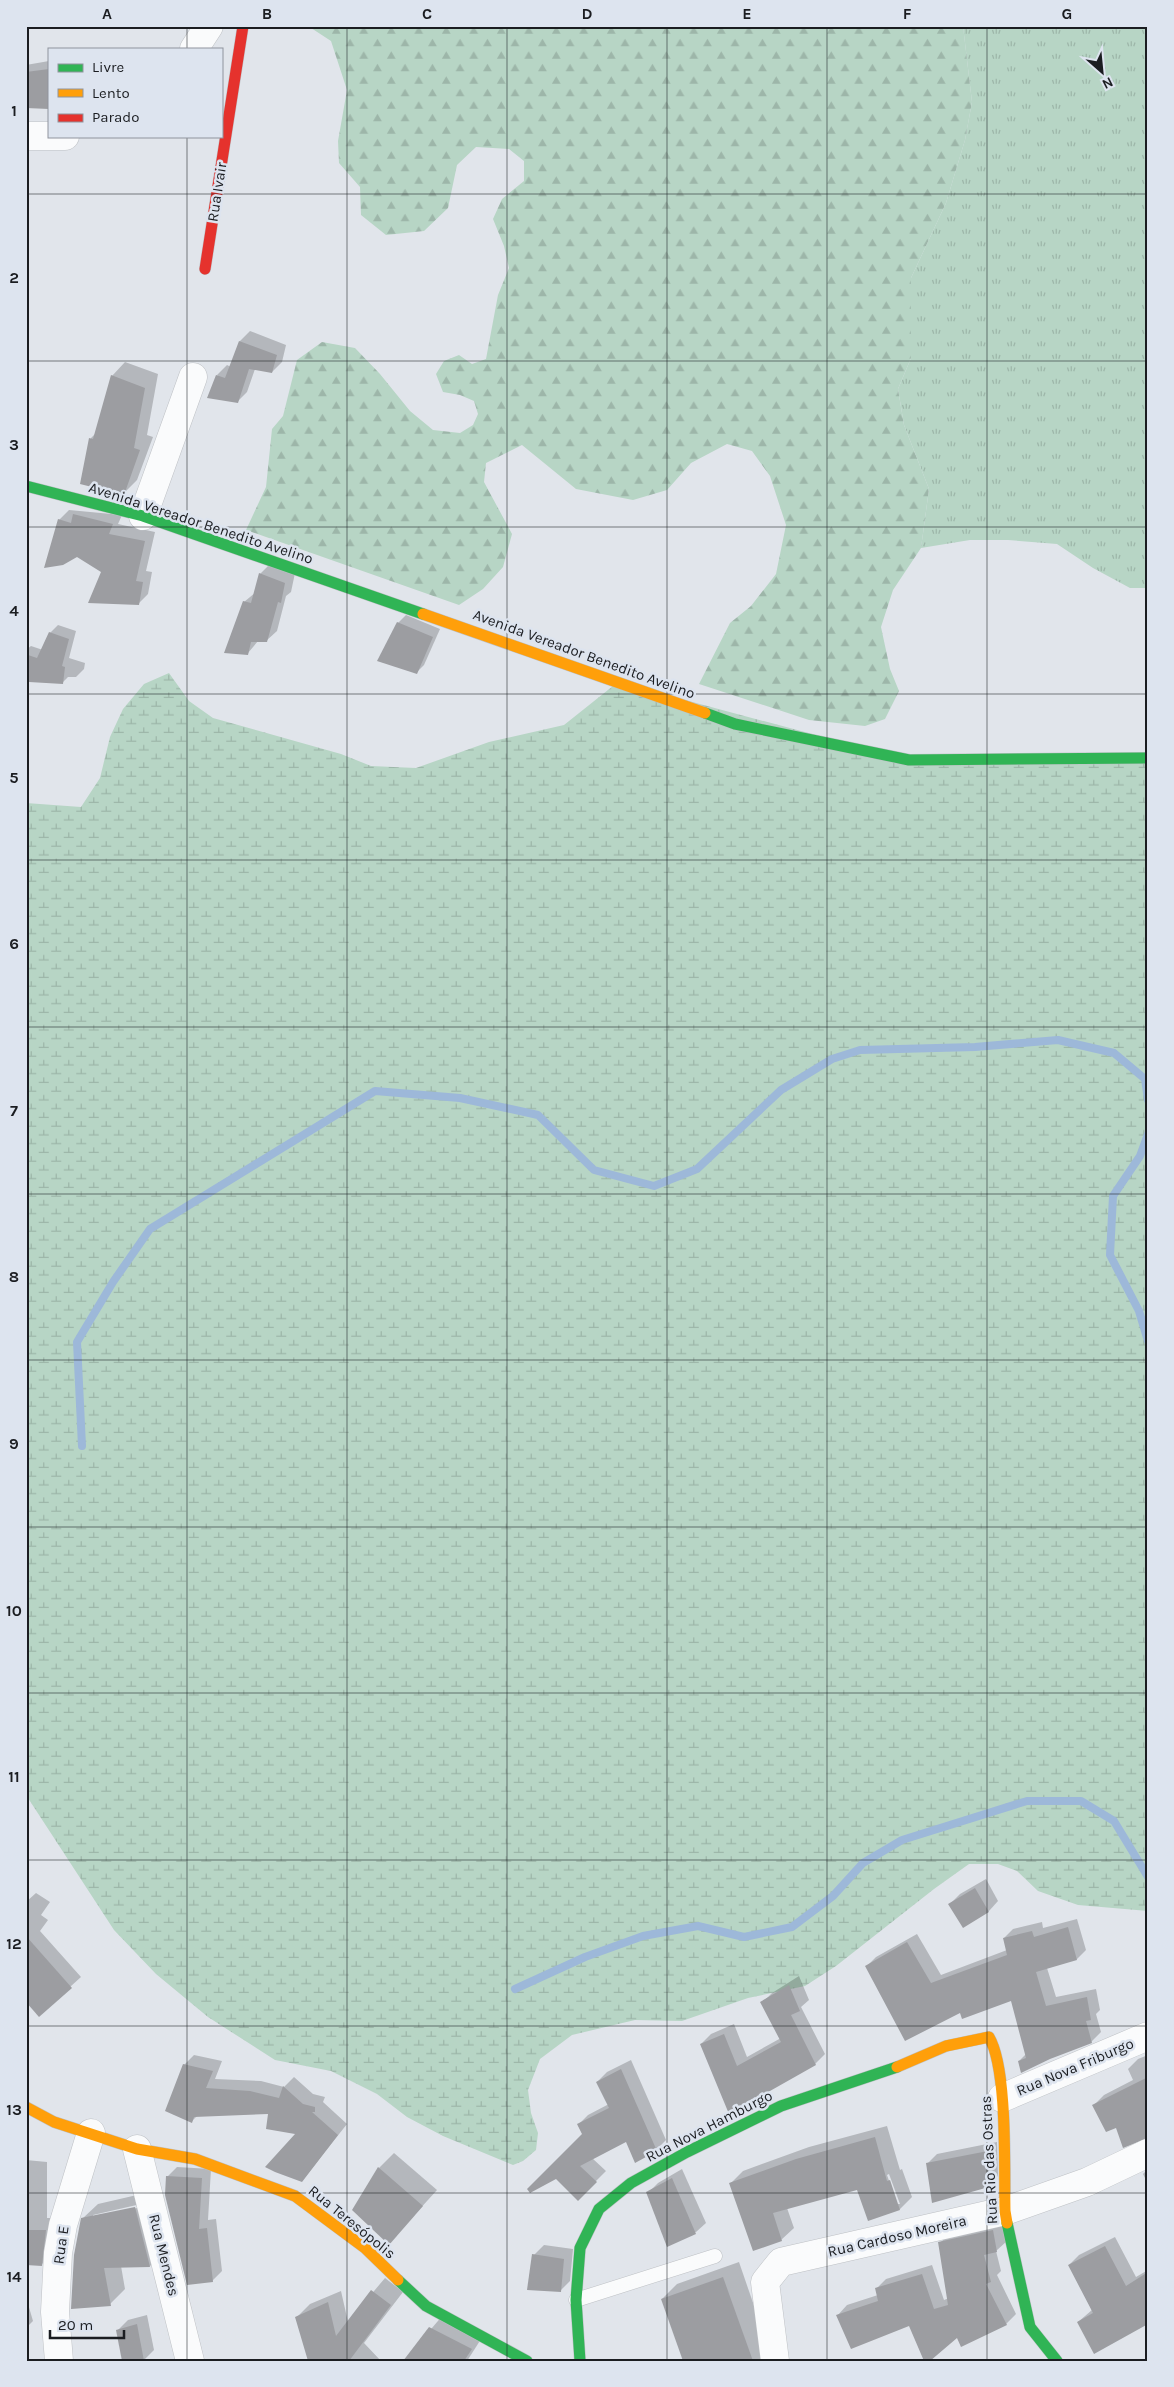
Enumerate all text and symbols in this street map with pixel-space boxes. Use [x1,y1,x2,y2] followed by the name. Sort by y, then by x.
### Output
[102,4,112,23] text: A
[262,4,272,23] text: B
[422,4,432,23] text: C
[582,4,593,23] text: D
[742,4,752,23] text: E
[903,4,912,23] text: F
[1062,4,1072,23] text: G
[48,48,222,138] legend
[1076,48,1126,98] north arrow
[92,58,124,76] text: Livre
[1099,73,1116,93] text: N
[92,84,130,102] text: Lento
[11,101,17,120] text: 1
[92,108,139,126] text: Parado
[203,160,231,223] street label: Rua Ivair
[9,268,19,287] text: 2
[9,435,19,454] text: 3
[87,478,315,568] street label: Avenida Vereador Benedito Avelino
[9,601,19,620] text: 4
[471,605,697,703] street label: Avenida Vereador Benedito Avelino
[9,768,19,787] text: 5
[9,934,19,953] text: 6
[10,1101,18,1120] text: 7
[9,1267,19,1286] text: 8
[9,1434,19,1453] text: 9
[6,1601,22,1620] text: 10
[8,1767,20,1786] text: 11
[6,1934,22,1953] text: 12
[1014,2034,1136,2100] street label: Rua Nova Friburgo
[643,2086,775,2166] street label: Rua Nova Hamburgo
[977,2095,1001,2225] street label: Rua Rio das Ostras
[6,2100,22,2119] text: 13
[305,2181,399,2263] street label: Rua Teresópolis
[826,2211,968,2261] street label: Rua Cardoso Moreira
[145,2212,183,2298] street label: Rua Mendes
[49,2225,73,2265] street label: Rua E
[6,2267,22,2286] text: 14
[50,2307,124,2339] scale bar
[58,2316,93,2334] text: 20 m

